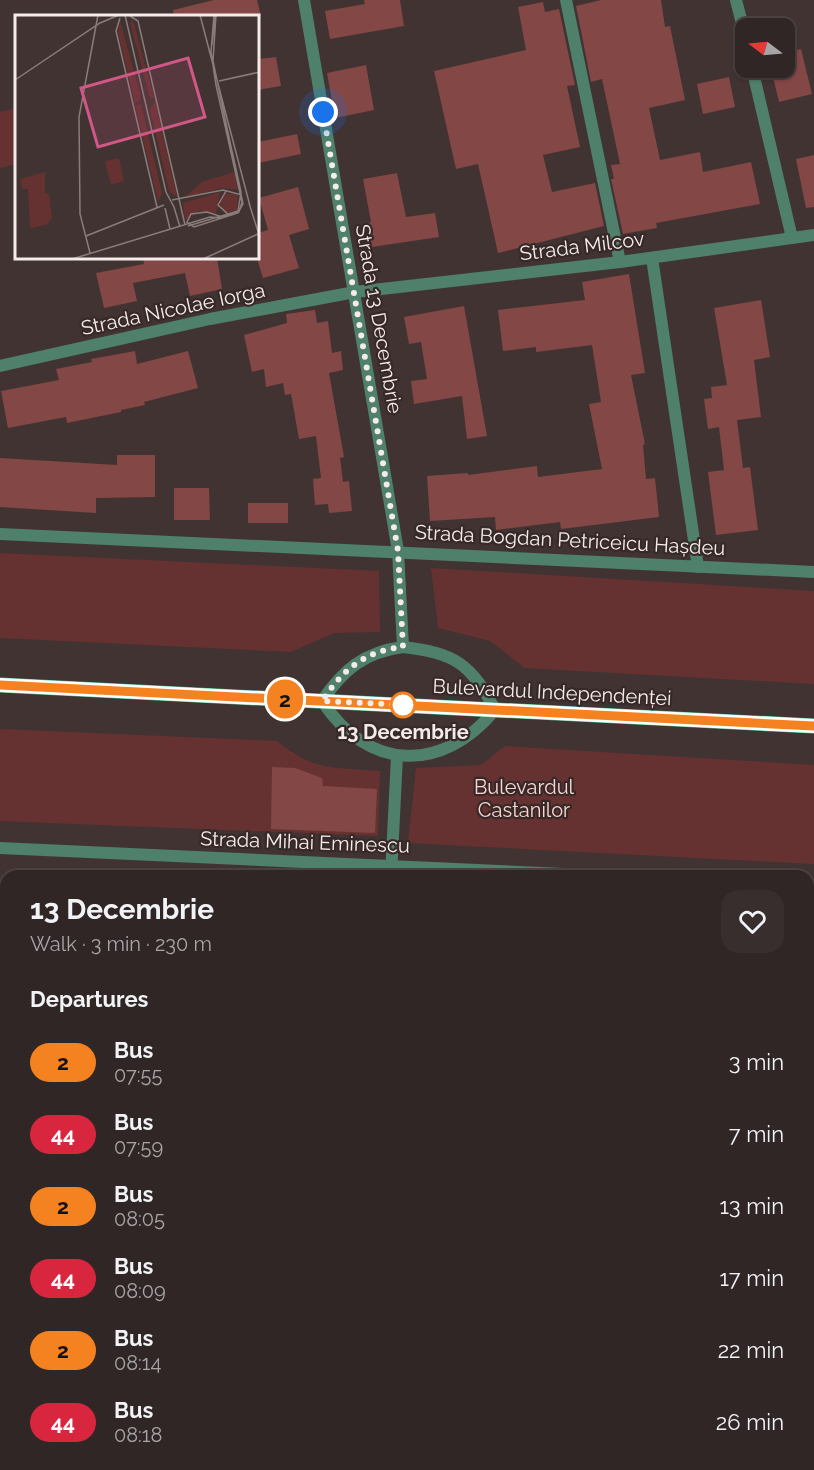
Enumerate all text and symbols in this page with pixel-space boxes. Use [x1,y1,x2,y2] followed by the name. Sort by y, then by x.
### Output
[15,15,260,260] inset map
[735,18,795,78] north arrow
[735,18,795,78] map controls
[308,97,338,127] your location
[351,222,408,416] street label: Strada 13 Decembrie
[518,226,646,266] street label: Strada Milcov
[79,278,267,340] street label: Strada Nicolae Iorga
[414,520,726,560] street label: Strada Bogdan Petriceicu Hașdeu
[432,674,672,710] street label: Bulevardul Independenței
[266,680,304,718] line badge: 2
[279,687,291,712] text: 2
[390,692,416,718] marker: 13 Decembrie
[337,720,469,744] place label: 13 Decembrie
[474,775,575,822] park label: Bulevardul Castanilor
[200,826,410,858] street label: Strada Mihai Eminescu
[721,890,784,953] button: heart
[30,893,214,926] text: 13 Decembrie
[30,932,212,956] text: Walk · 3 min · 230 m
[30,986,148,1012] text: Departures
[114,1037,153,1063] text: Bus
[729,1049,784,1075] text: 3 min
[57,1050,69,1075] text: 2
[114,1063,162,1087] text: 07:55
[114,1109,153,1135] text: Bus
[729,1121,784,1147] text: 7 min
[51,1122,75,1147] text: 44
[114,1135,163,1159] text: 07:59
[114,1181,153,1207] text: Bus
[719,1193,784,1219] text: 13 min
[57,1194,69,1219] text: 2
[114,1207,165,1231] text: 08:05
[114,1253,153,1279] text: Bus
[719,1265,784,1291] text: 17 min
[51,1266,75,1291] text: 44
[114,1279,166,1303] text: 08:09
[114,1325,153,1351] text: Bus
[718,1337,784,1363] text: 22 min
[57,1338,69,1363] text: 2
[114,1351,161,1375] text: 08:14
[114,1397,153,1423] text: Bus
[716,1409,784,1435] text: 26 min
[51,1410,75,1435] text: 44
[114,1423,162,1447] text: 08:18

